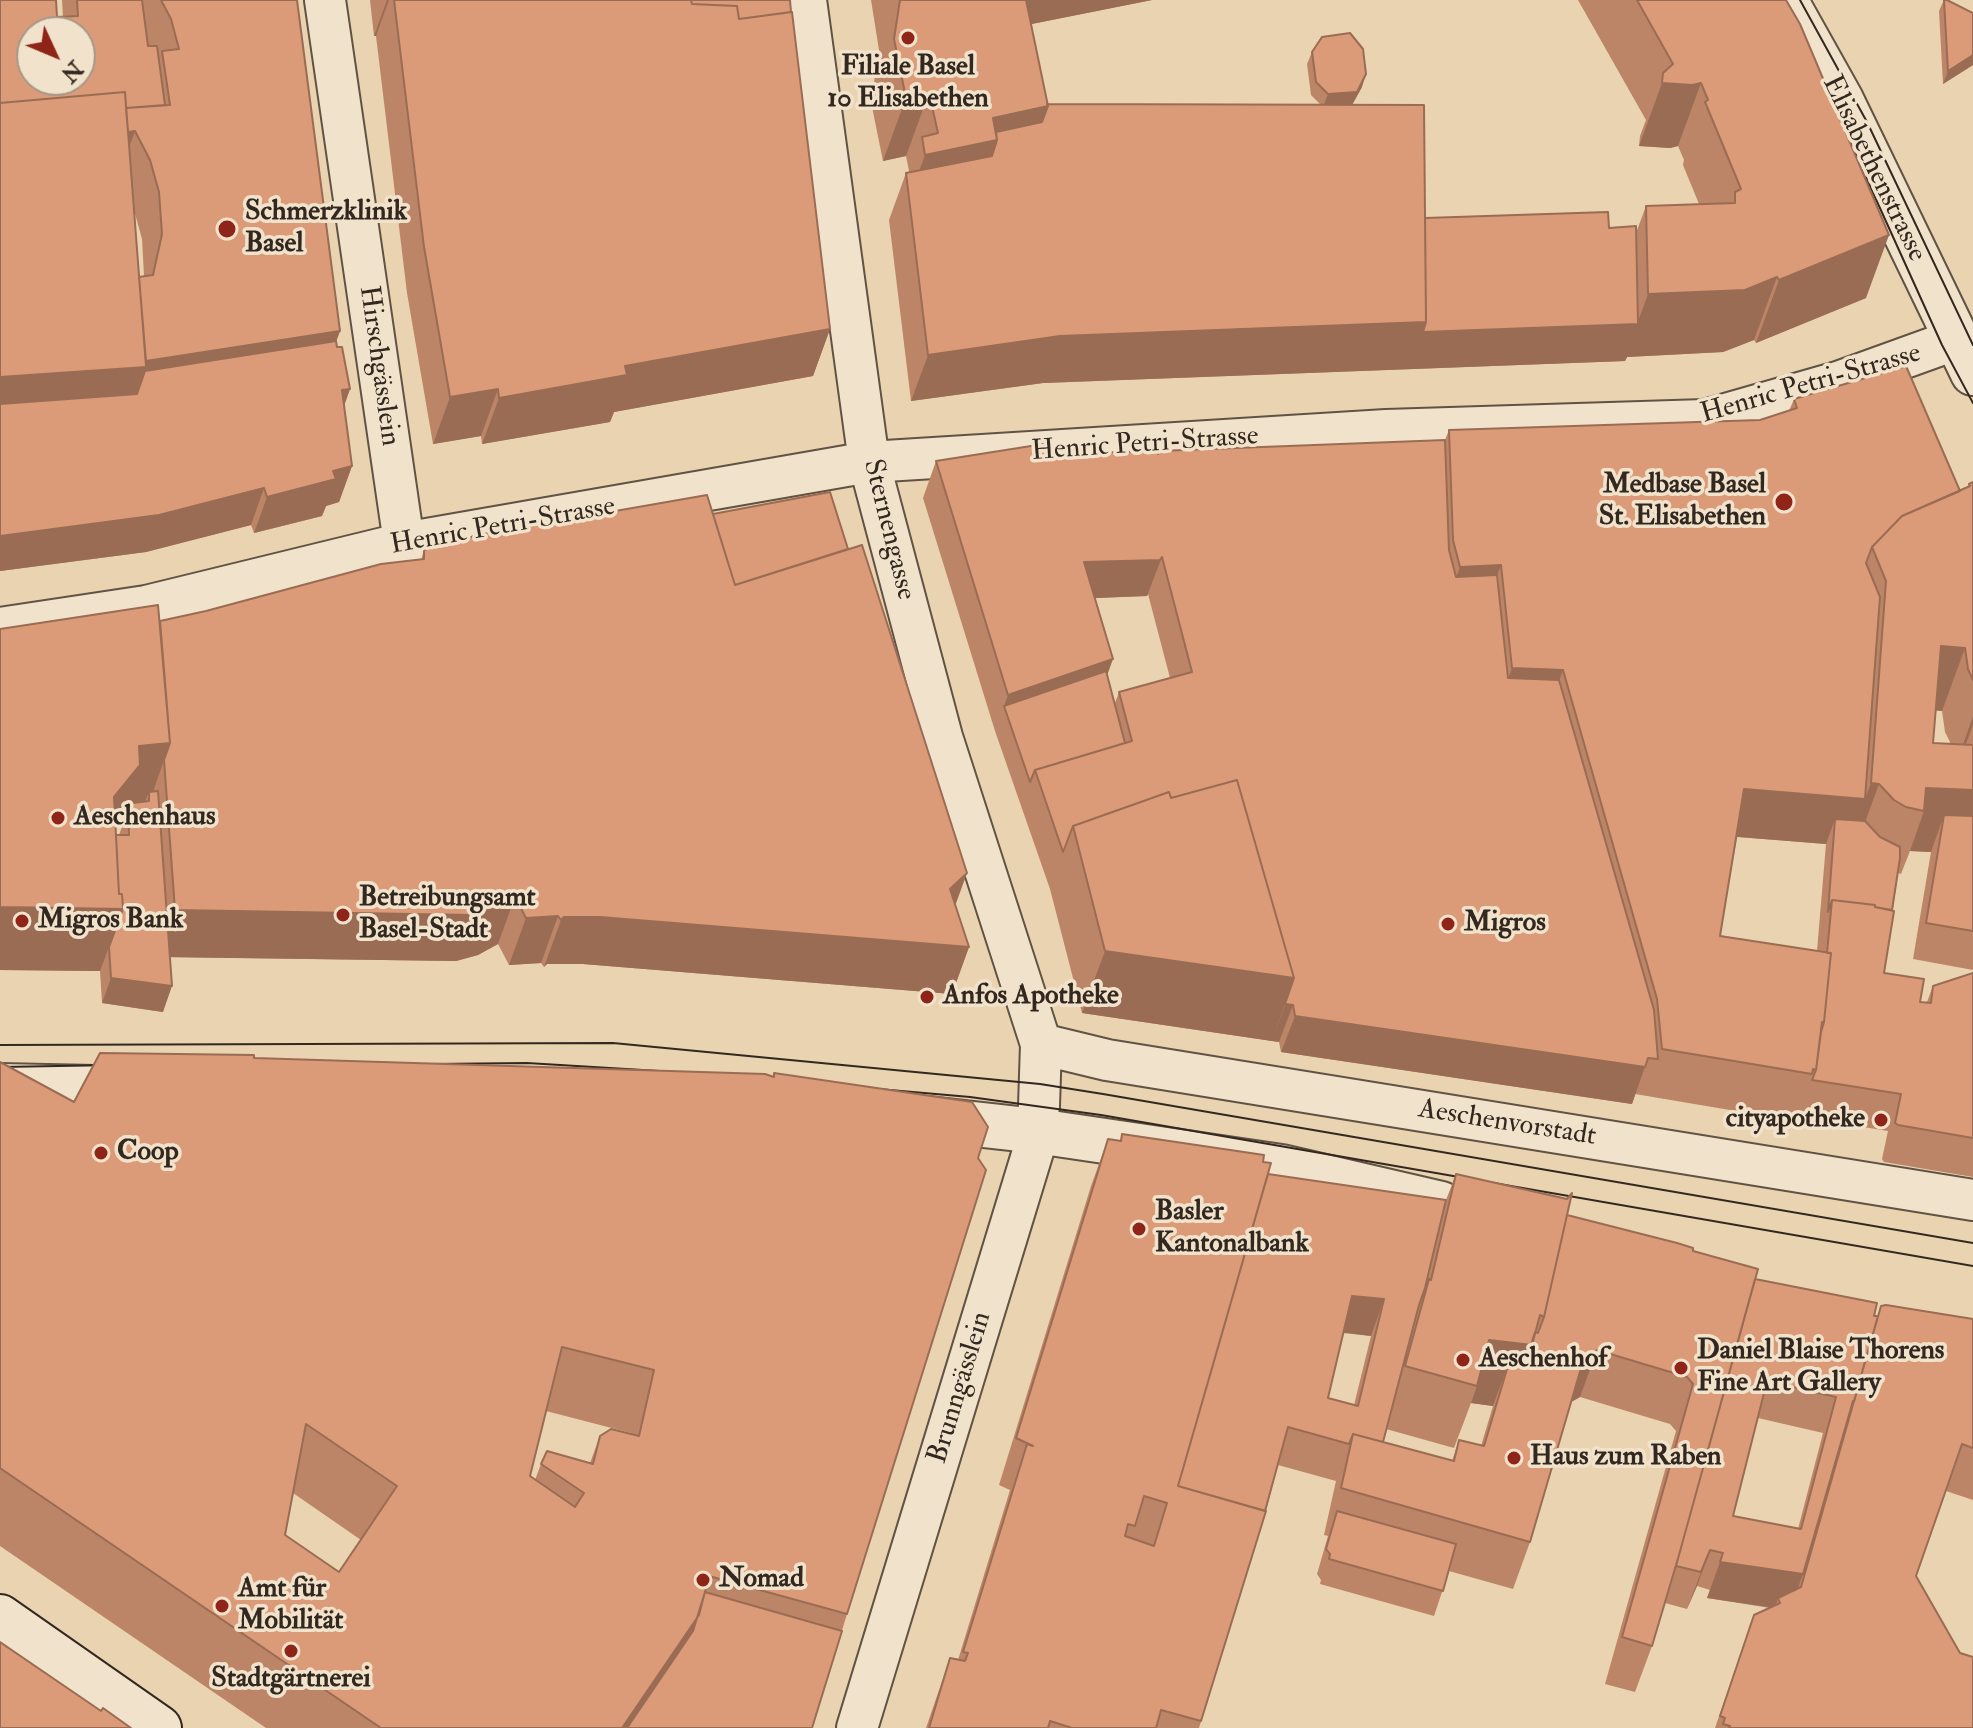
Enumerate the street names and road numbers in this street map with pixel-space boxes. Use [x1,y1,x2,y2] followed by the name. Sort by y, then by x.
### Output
[1813,71,1933,267] street label: Elisabethenstrasse
[350,284,406,448] street label: Hirschgässlein
[1697,338,1925,432] street label: Henric Petri-Strasse
[1030,420,1260,470] street label: Henric Petri-Strasse
[854,456,922,604] street label: Sternengasse
[388,491,618,563] street label: Henric Petri-Strasse
[1416,1093,1598,1155] street label: Aeschenvorstadt
[922,1308,1000,1468] street label: Brunngässlein

